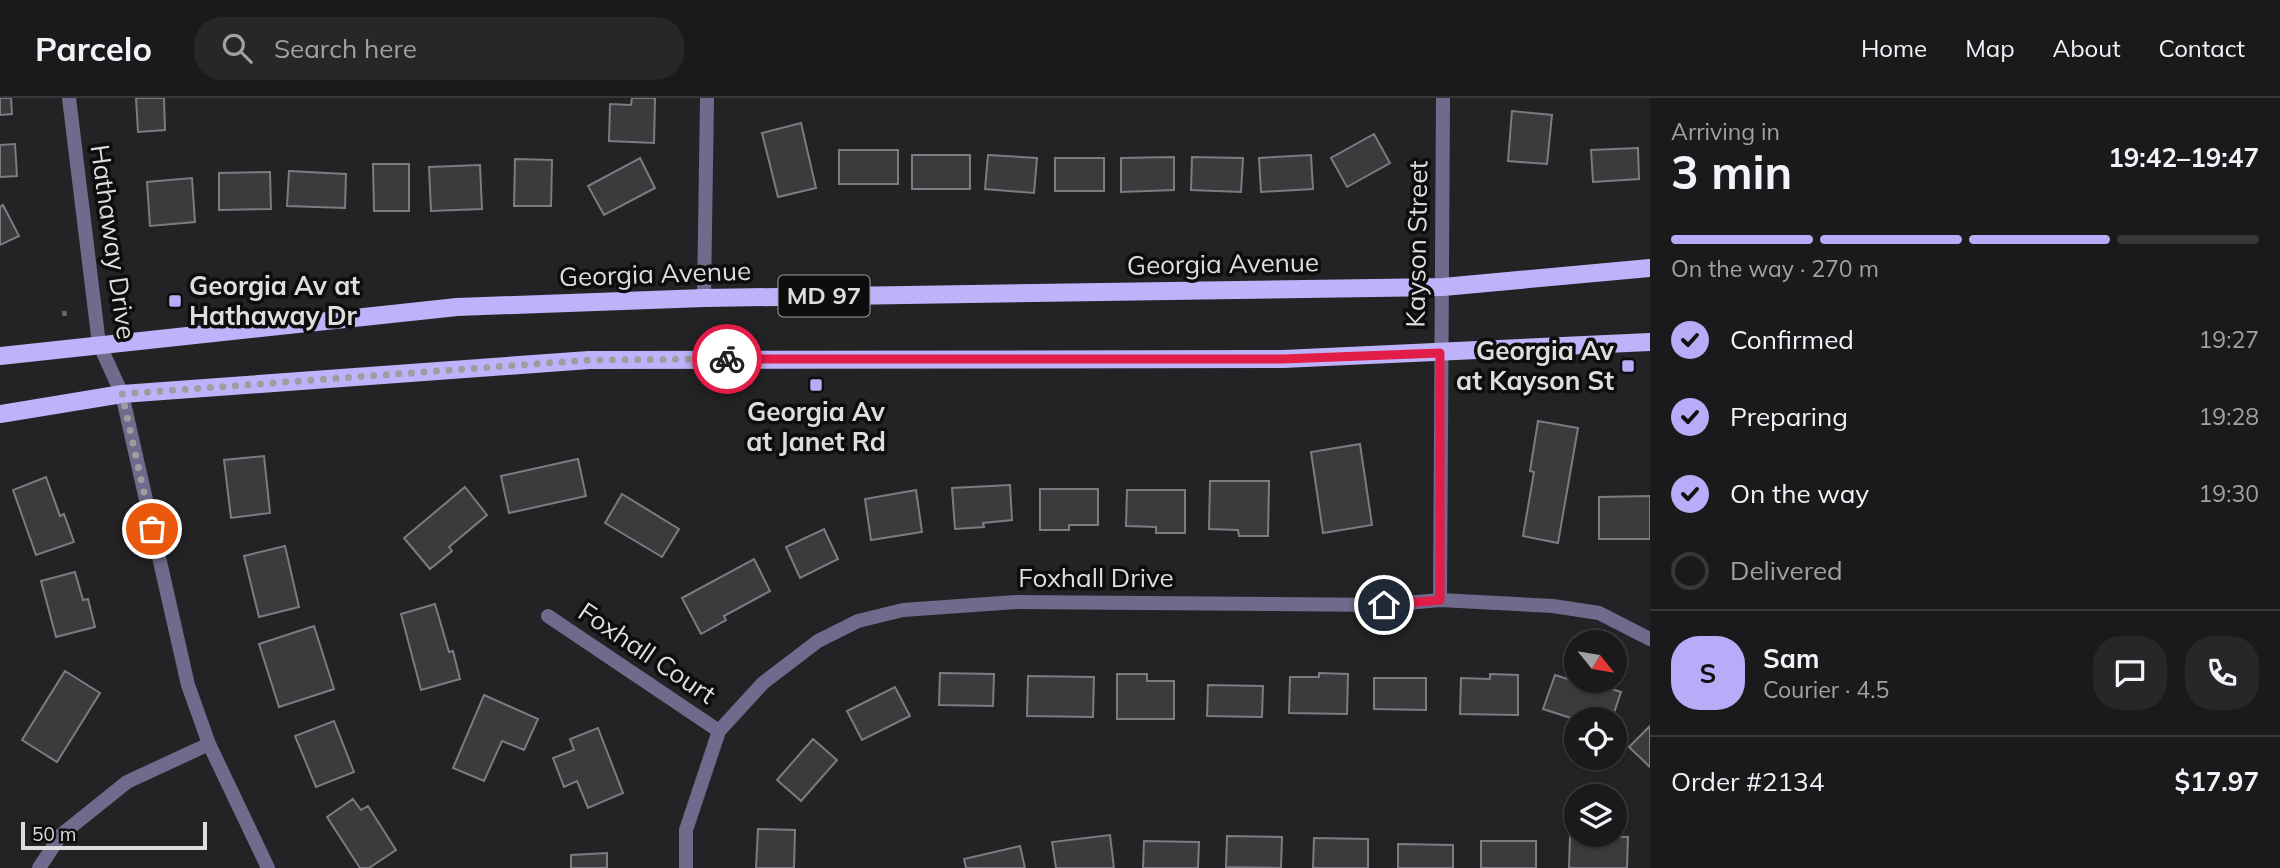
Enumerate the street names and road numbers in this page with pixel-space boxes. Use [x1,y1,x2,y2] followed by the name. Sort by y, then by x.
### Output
[83,142,144,342] street label: Hathaway Drive
[1399,160,1434,328] street label: Kayson Street
[1127,245,1319,282] street label: Georgia Avenue
[558,254,752,293] street label: Georgia Avenue
[778,276,870,316] road number: MD 97
[1018,561,1174,594] street label: Foxhall Drive
[572,595,722,711] street label: Foxhall Court

